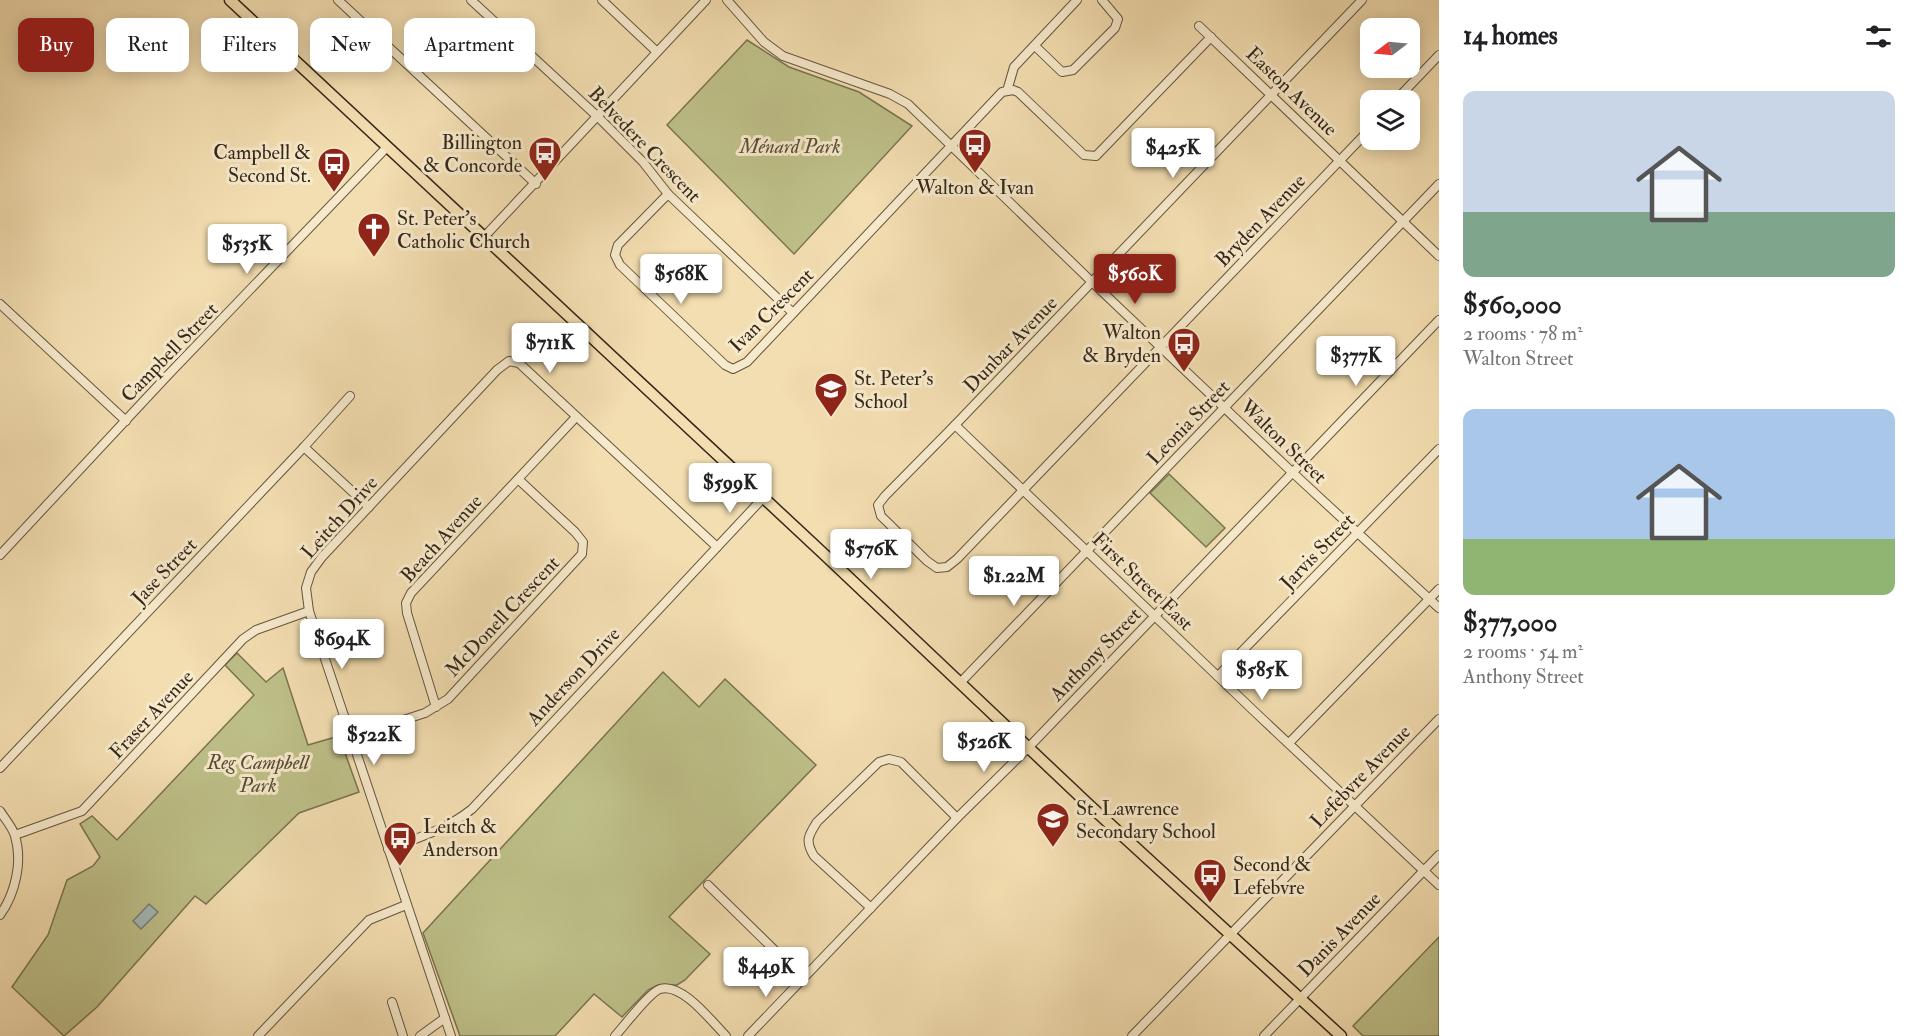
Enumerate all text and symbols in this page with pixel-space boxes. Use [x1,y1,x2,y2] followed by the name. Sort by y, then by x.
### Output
[18,18,94,72] chip: Buy
[106,18,189,72] chip: Rent
[201,18,298,72] chip: Filters
[310,18,392,72] chip: New
[404,18,535,72] chip: Apartment
[1360,18,1420,78] north arrow
[1360,18,1420,150] map controls
[1463,20,1558,52] text: 14 homes
[1862,20,1895,53] icon: filters
[1241,41,1343,141] street label: Easton Avenue
[583,81,707,208] street label: Belvedere Crescent
[1360,90,1420,150] button: layers
[957,127,993,174] bus stop icon: Walton & Ivan
[1131,128,1215,179] pin: $425K
[423,130,522,178] place label: Billington & Concorde
[1625,130,1733,238] icon: home
[739,134,840,159] park label: Ménard Park
[527,135,563,182] bus stop icon: Billington & Concorde
[1146,135,1200,160] text: $425K
[213,140,311,188] place label: Campbell & Second St.
[316,146,352,193] bus stop icon: Campbell & Second St.
[1210,169,1311,272] street label: Bryden Avenue
[915,175,1034,200] place label: Walton & Ivan
[397,206,531,254] place label: St. Peter's Catholic Church
[356,211,392,258] church icon: St. Peter's Catholic Church
[205,224,289,275] pin: $535K
[222,231,272,256] text: $535K
[639,254,723,305] pin: $568K
[1093,254,1177,305] pin: $560K
[654,261,708,286] text: $568K
[1108,261,1162,286] text: $560K
[724,263,819,358] street label: Ivan Crescent
[1463,289,1562,321] text: $560,000
[958,291,1063,398] street label: Dunbar Avenue
[115,297,224,408] street label: Campbell Street
[1083,320,1161,368] place label: Walton & Bryden
[1463,321,1583,346] text: 2 rooms · 78 m²
[508,323,592,374] pin: $711K
[1166,326,1202,373] bus stop icon: Walton & Bryden
[526,330,574,355] text: $711K
[1314,336,1398,387] pin: $377K
[1330,343,1382,368] text: $377K
[1463,346,1574,371] text: Walton Street
[854,366,933,414] place label: St. Peter's School
[813,371,849,418] school or university icon: St. Peter's School
[1142,374,1235,470] street label: Leonia Street
[1234,393,1332,489] street label: Walton Street
[1625,448,1733,556] icon: home
[688,463,772,514] pin: $599K
[703,470,757,495] text: $599K
[296,471,383,564] street label: Leitch Drive
[395,489,488,588] street label: Beach Avenue
[1274,507,1360,596] street label: Jarvis Street
[1087,527,1199,636] street label: First Street East
[829,529,913,580] pin: $576K
[126,532,203,611] street label: Jase Street
[844,536,898,561] text: $576K
[440,550,565,682] street label: McDonell Crescent
[965,556,1063,607] pin: $1.22M
[983,563,1045,588] text: $1.22M
[1044,602,1147,707] street label: Anthony Street
[1463,607,1557,639] text: $377,000
[300,619,384,670] pin: $694K
[521,622,625,731] street label: Anderson Drive
[314,626,370,651] text: $694K
[1463,639,1583,664] text: 2 rooms · 54 m²
[1220,650,1304,701] pin: $585K
[1236,657,1288,682] text: $585K
[1463,664,1584,689] text: Anthony Street
[104,665,199,764] street label: Fraser Avenue
[332,715,416,766] pin: $522K
[1305,720,1416,833] street label: Lefebvre Avenue
[347,722,401,747] text: $522K
[942,722,1026,773] pin: $526K
[957,729,1011,754] text: $526K
[206,750,311,798] park label: Reg Campbell Park
[1076,796,1216,844] place label: St. Lawrence Secondary School
[1035,801,1071,848] school or university icon: St. Lawrence Secondary School
[422,814,498,862] place label: Leitch & Anderson
[382,820,418,867] bus stop icon: Leitch & Anderson
[1233,852,1311,900] place label: Second & Lefebvre
[1192,857,1228,904] bus stop icon: Second & Lefebvre
[1292,886,1386,982] street label: Danis Avenue
[724,947,808,998] pin: $449K
[737,954,795,979] text: $449K

